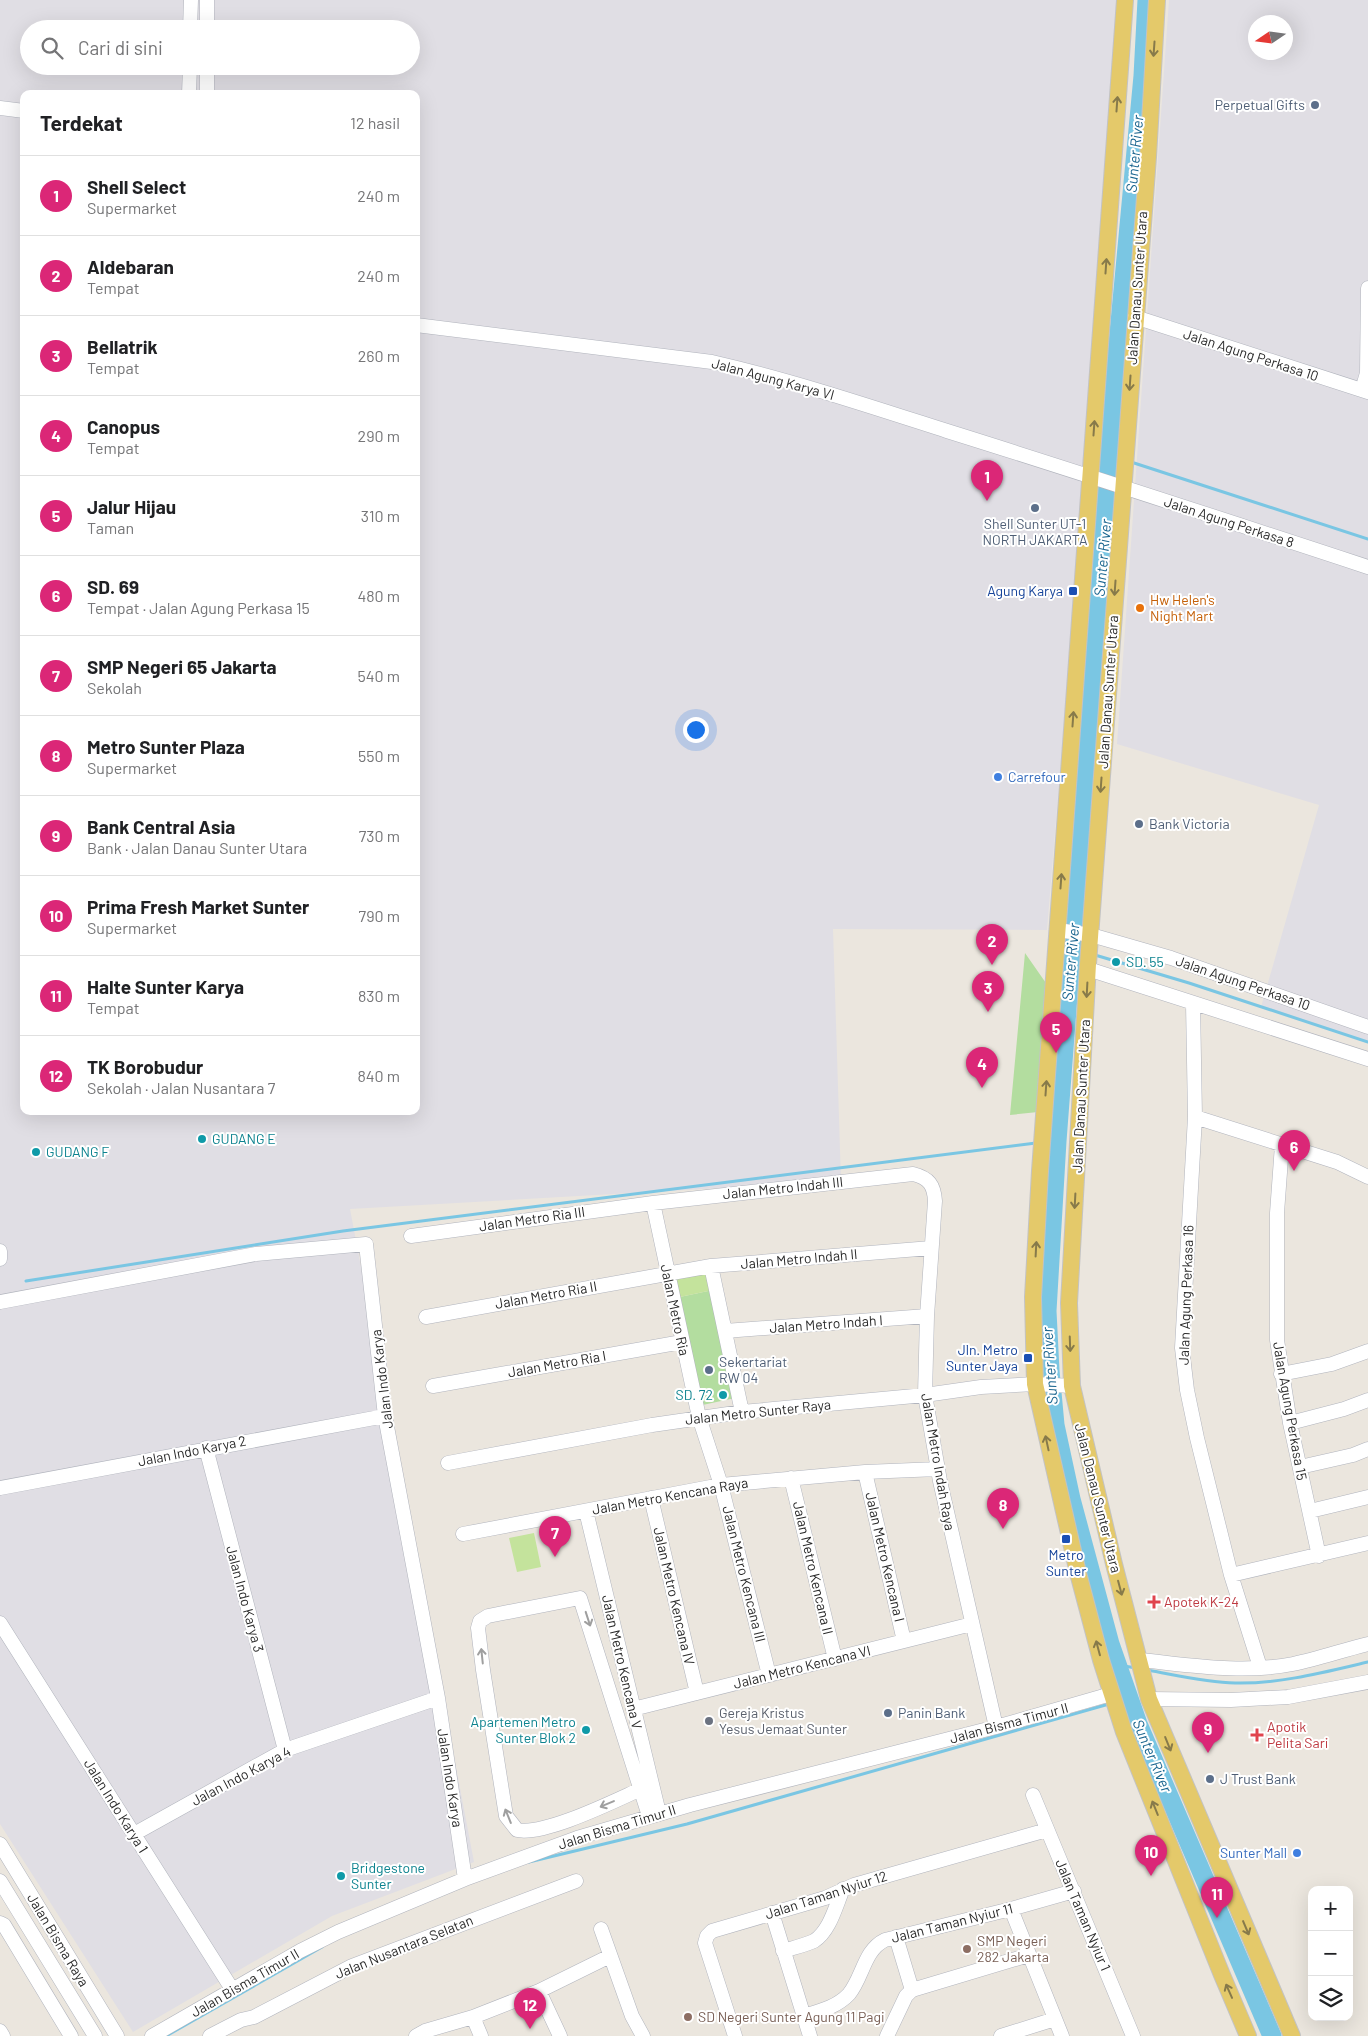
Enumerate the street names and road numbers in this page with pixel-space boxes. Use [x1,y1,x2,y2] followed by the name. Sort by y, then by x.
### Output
[1123,211,1150,365] street label: Jalan Danau Sunter Utara
[1181,325,1321,384] street label: Jalan Agung Perkasa 10
[710,354,836,403] street label: Jalan Agung Karya VI
[1162,492,1296,551] street label: Jalan Agung Perkasa 8
[1094,615,1121,769] street label: Jalan Danau Sunter Utara
[1174,952,1313,1014] street label: Jalan Agung Perkasa 10
[1068,1019,1093,1173] street label: Jalan Danau Sunter Utara
[722,1173,844,1202] street label: Jalan Metro Indah III
[478,1203,586,1234] street label: Jalan Metro Ria III
[1175,1225,1196,1365] street label: Jalan Agung Perkasa 16
[740,1245,858,1272] street label: Jalan Metro Indah II
[657,1263,693,1357] street label: Jalan Metro Ria
[494,1277,598,1312] street label: Jalan Metro Ria II
[769,1311,883,1336] street label: Jalan Metro Indah I
[367,1329,396,1430] street label: Jalan Indo Karya
[1270,1340,1311,1482] street label: Jalan Agung Perkasa 15
[506,1346,607,1381] street label: Jalan Metro Ria I
[918,1392,959,1532] street label: Jalan Metro Indah Raya
[684,1395,832,1428] street label: Jalan Metro Sunter Raya
[1072,1421,1125,1575] street label: Jalan Danau Sunter Utara
[136,1432,248,1469] street label: Jalan Indo Karya 2
[591,1473,749,1518] street label: Jalan Metro Kencana Raya
[862,1490,909,1623] street label: Jalan Metro Kencana I
[790,1500,837,1636] street label: Jalan Metro Kencana II
[719,1504,770,1644] street label: Jalan Metro Kencana III
[650,1525,699,1666] street label: Jalan Metro Kencana IV
[223,1544,268,1654] street label: Jalan Indo Karya 3
[599,1593,646,1731] street label: Jalan Metro Kencana V
[731,1641,872,1692] street label: Jalan Metro Kencana VI
[948,1699,1070,1747] street label: Jalan Bisma Timur II
[434,1727,467,1829] street label: Jalan Indo Karya
[188,1742,293,1809] street label: Jalan Indo Karya 4
[81,1756,152,1856] street label: Jalan Indo Karya 1
[556,1801,678,1853] street label: Jalan Bisma Timur II
[1052,1856,1115,1973] street label: Jalan Taman Nyiur 1
[763,1867,889,1922] street label: Jalan Taman Nyiur 12
[24,1890,93,1989] street label: Jalan Bisma Raya
[889,1899,1014,1946] street label: Jalan Taman Nyiur 11
[332,1911,475,1982] street label: Jalan Nusantara Selatan
[188,1945,302,2020] street label: Jalan Bisma Timur II

